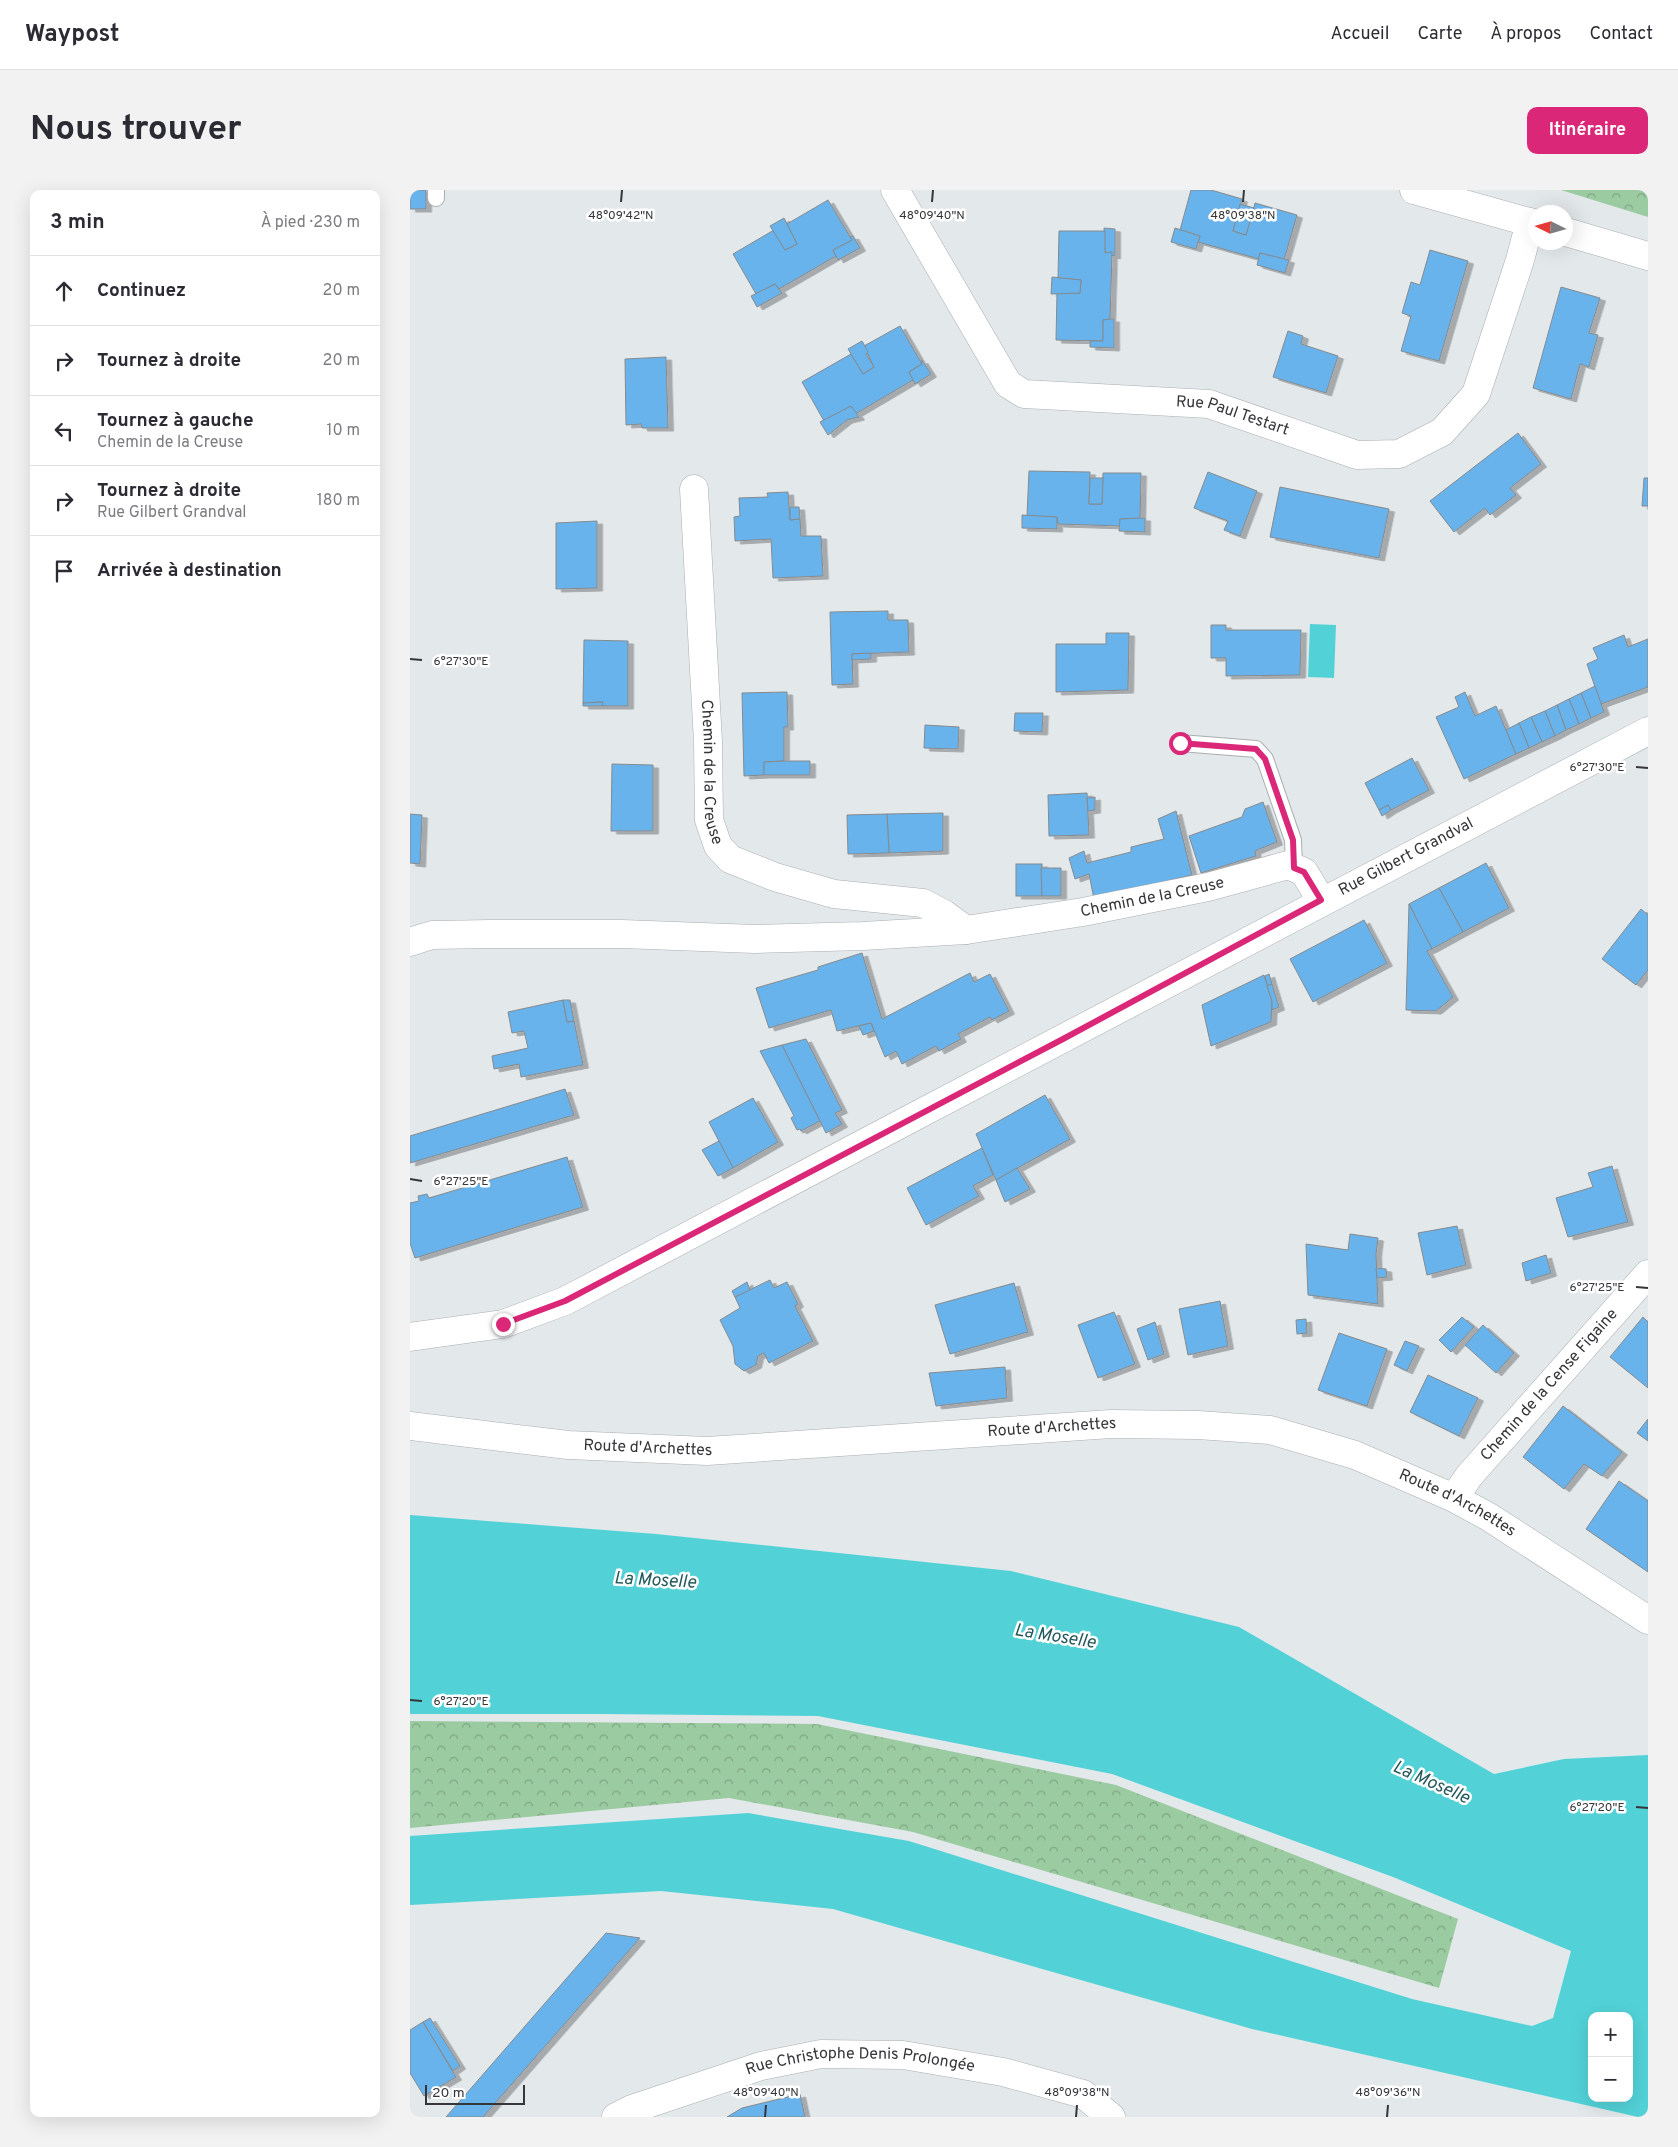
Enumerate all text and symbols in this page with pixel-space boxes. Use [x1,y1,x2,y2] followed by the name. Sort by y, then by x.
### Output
[25,20,119,50] text: Waypost
[1330,23,1389,46] text: Accueil
[1417,23,1462,46] text: Carte
[1490,23,1561,46] text: À propos
[1589,23,1653,46] text: Contact
[1527,107,1648,154] button: Itinéraire
[30,108,242,152] text: Nous trouver
[1528,205,1573,250] north arrow
[588,208,654,224] text: 48°09'42"N
[899,208,965,224] text: 48°09'40"N
[1210,208,1276,224] text: 48°09'38"N
[50,209,105,236] text: 3 min
[261,213,360,233] text: À pied · 230 m
[50,277,78,305] icon: ahead
[97,279,186,303] text: Continuez
[323,281,360,301] text: 20 m
[50,347,78,375] icon: right
[97,349,241,373] text: Tournez à droite
[323,351,360,371] text: 20 m
[1175,392,1292,441] street label: Rue Paul Testart
[97,409,254,433] text: Tournez à gauche
[50,417,78,445] icon: left
[326,421,360,441] text: 10 m
[97,433,243,453] text: Chemin de la Creuse
[97,479,241,503] text: Tournez à droite
[50,487,78,515] icon: right
[317,491,360,511] text: 180 m
[97,503,247,523] text: Rue Gilbert Grandval
[50,557,78,585] icon: arrive
[97,559,282,583] text: Arrivée à destination
[434,654,488,670] text: 6°27'30"E
[696,699,727,848] street label: Chemin de la Creuse
[1169,732,1192,755] route start
[1570,760,1624,776] text: 6°27'30"E
[1335,814,1477,901] street label: Rue Gilbert Grandval
[1079,873,1227,922] street label: Chemin de la Creuse
[434,1174,488,1190] text: 6°27'25"E
[1570,1280,1624,1296] text: 6°27'25"E
[1477,1305,1622,1466] street label: Chemin de la Cense Figaine
[492,1313,515,1336] route end
[987,1414,1116,1442] street label: Route d'Archettes
[583,1436,713,1461] street label: Route d'Archettes
[1396,1465,1519,1542] street label: Route d'Archettes
[614,1567,697,1595] water label: La Moselle
[1013,1619,1098,1655] water label: La Moselle
[433,1694,489,1710] text: 6°27'20"E
[1389,1756,1474,1810] water label: La Moselle
[1569,1800,1625,1816] text: 6°27'20"E
[1588,2012,1633,2102] map controls
[1588,2012,1633,2057] button: +
[743,2044,976,2080] street label: Rue Christophe Denis Prolongée
[1588,2057,1633,2102] button: −
[425,2082,525,2105] scale bar
[432,2085,465,2102] text: 20 m
[733,2085,799,2101] text: 48°09'40"N
[1044,2085,1110,2101] text: 48°09'38"N
[1356,2085,1420,2101] text: 48°09'36"N

